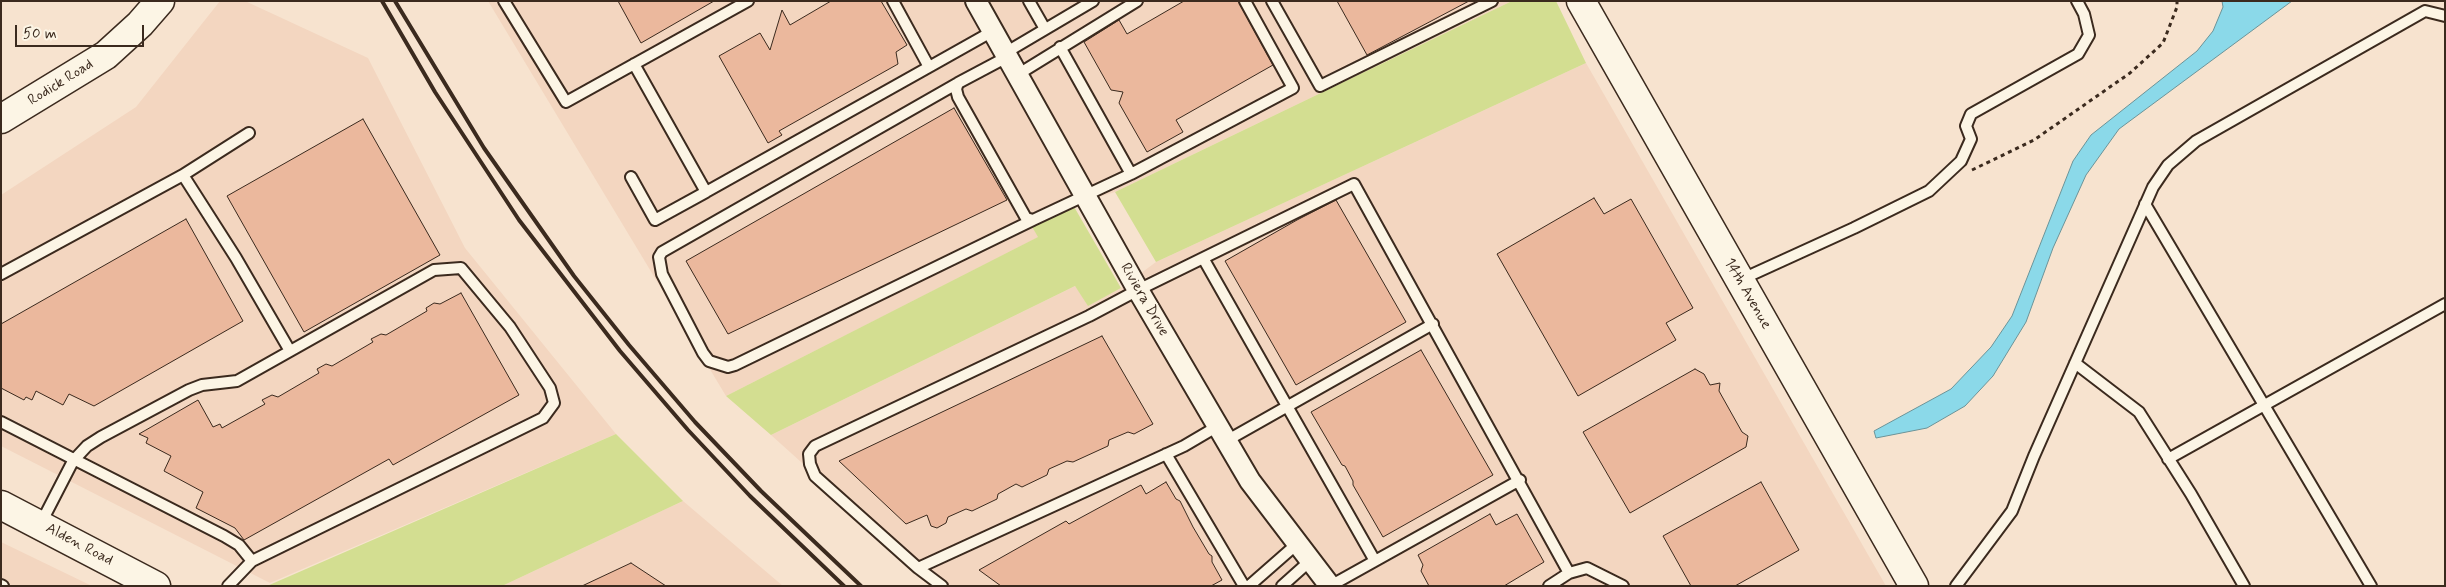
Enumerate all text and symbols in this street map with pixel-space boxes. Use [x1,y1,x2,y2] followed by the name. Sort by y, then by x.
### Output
[18,15,146,47] scale bar
[23,24,57,44] text: 50 m
[25,56,97,110] street label: Rodick Road
[1719,255,1775,333] street label: 14th Avenue
[1116,260,1172,340] street label: Riviera Drive
[42,520,116,570] street label: Alden Road

